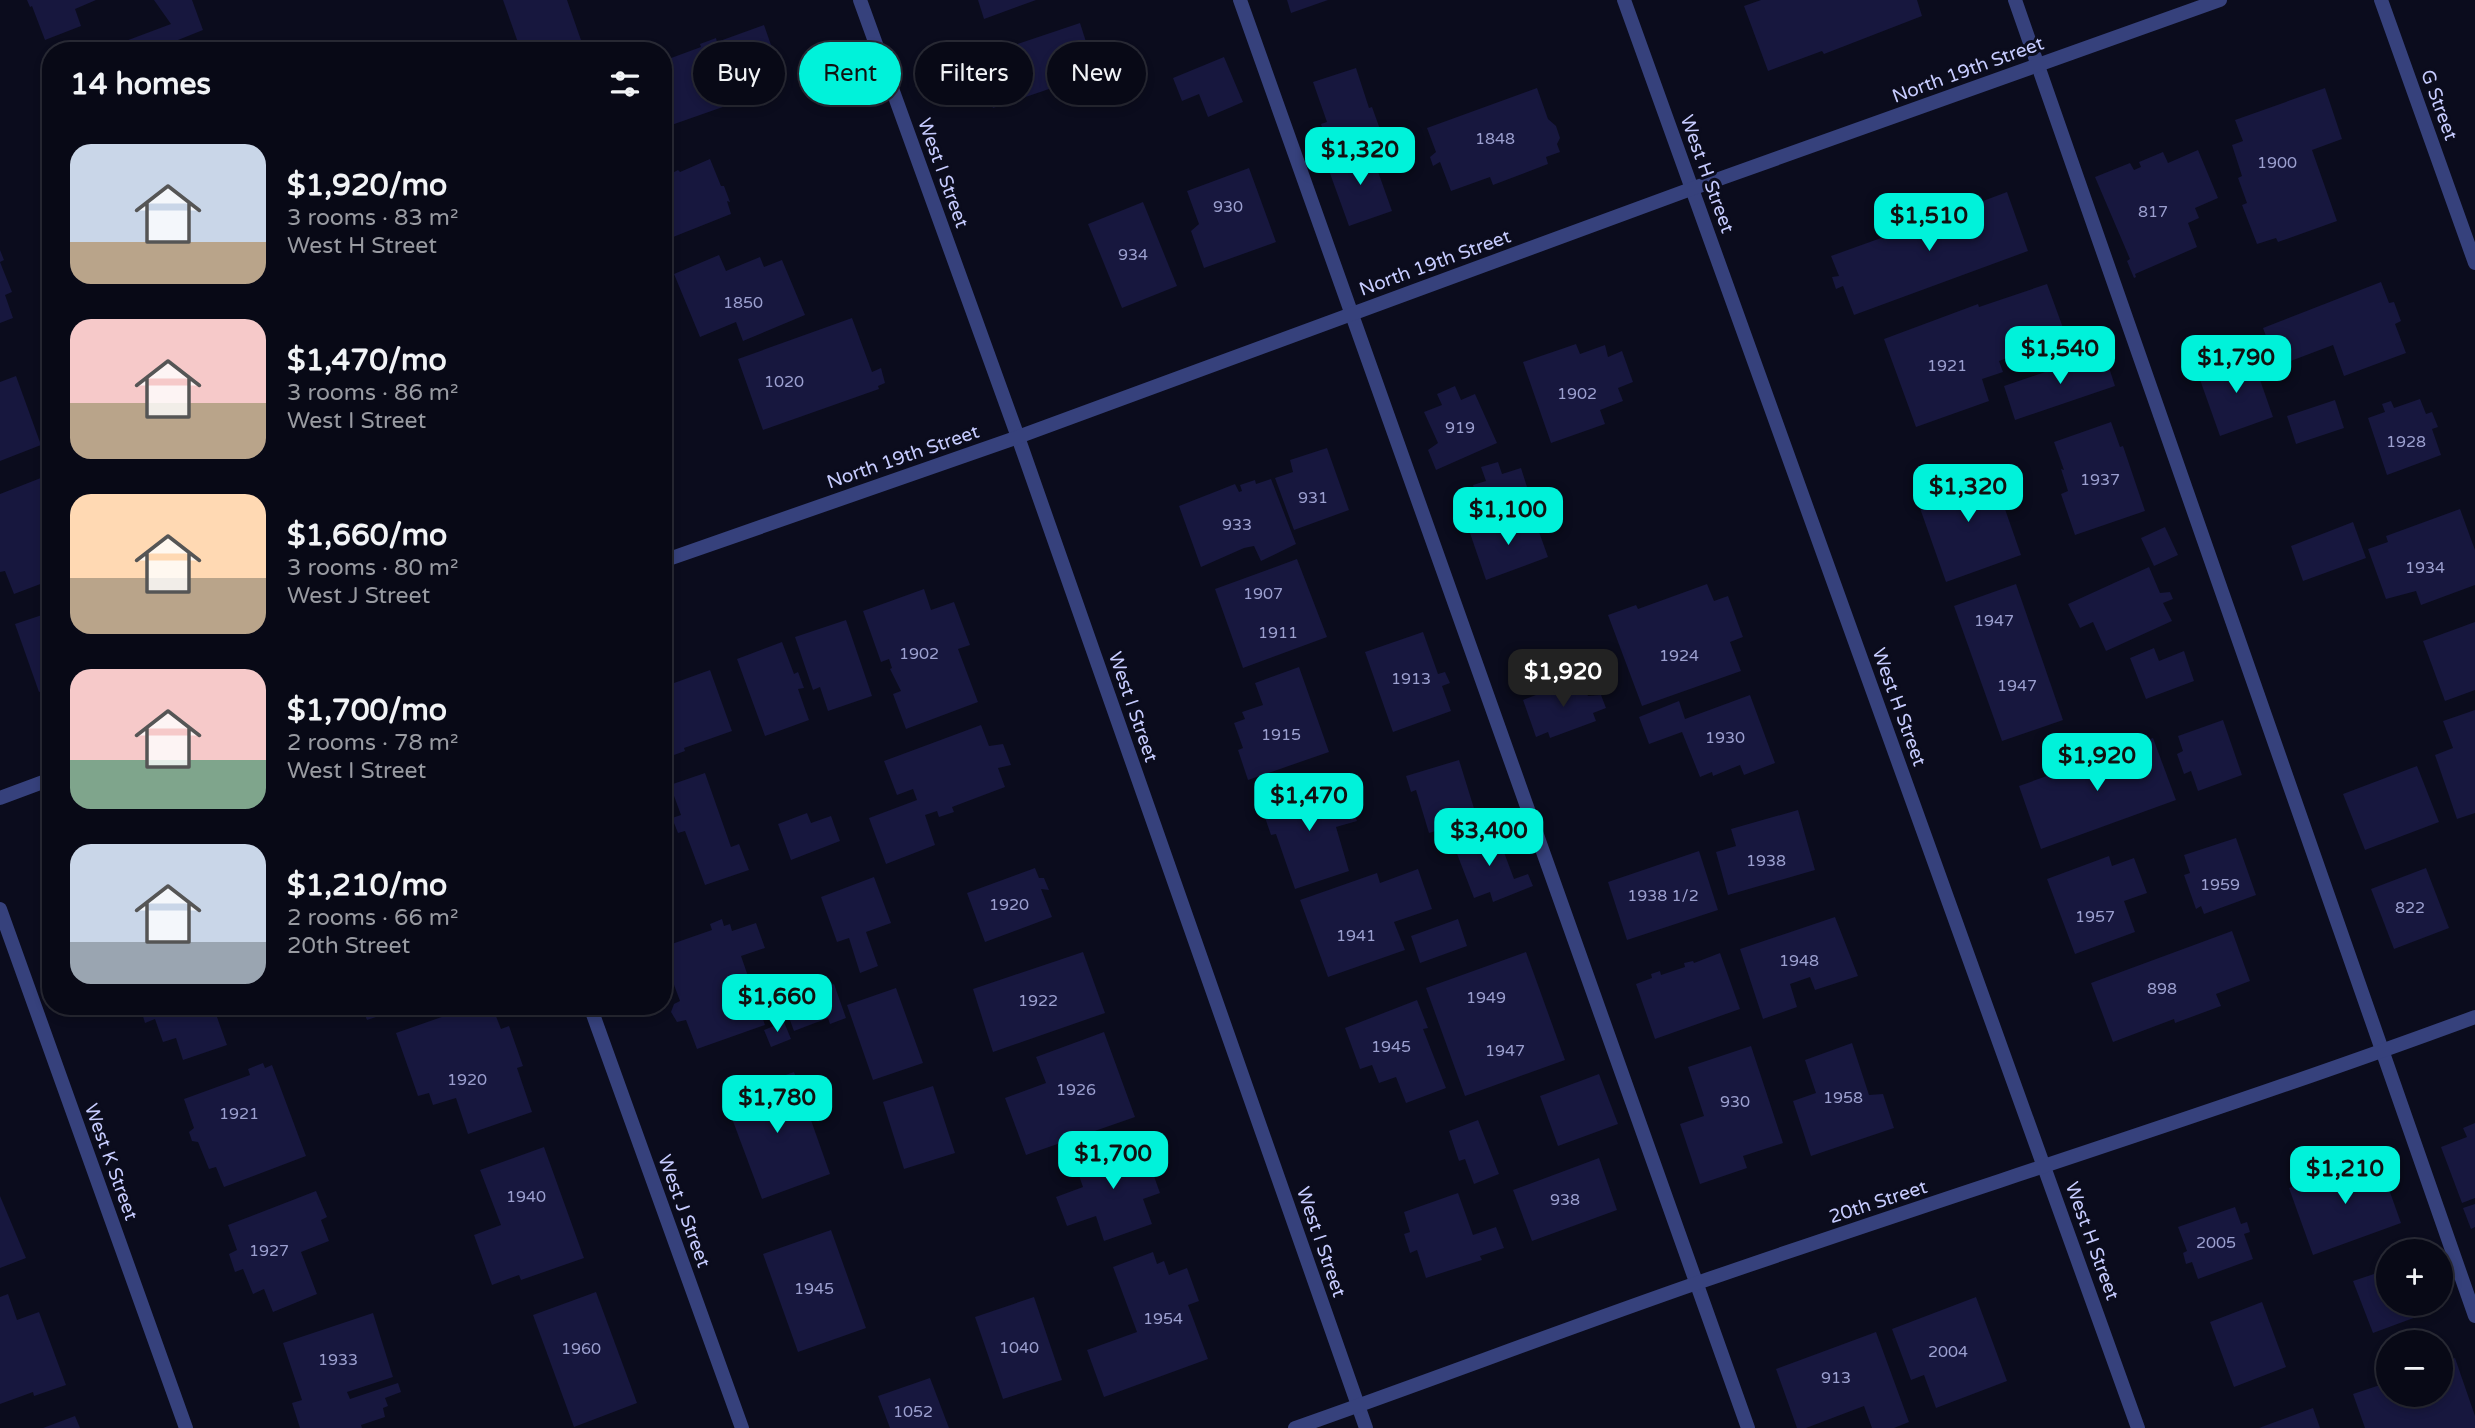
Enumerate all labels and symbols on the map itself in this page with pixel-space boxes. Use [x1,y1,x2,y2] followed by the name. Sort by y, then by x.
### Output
[1889,32,2047,108] street label: North 19th Street
[2416,67,2462,143] street label: G Street
[1675,112,1739,236] street label: West H Street
[913,115,973,231] street label: West I Street
[1303,128,1417,187] pin: $1,320
[1475,129,1515,149] house number: 1848
[2257,153,2297,173] house number: 1900
[1872,194,1986,253] pin: $1,510
[1213,197,1243,217] house number: 930
[2138,202,2168,222] house number: 817
[1356,225,1514,301] street label: North 19th Street
[1118,245,1148,265] house number: 934
[723,293,763,313] house number: 1850
[2003,326,2117,386] pin: $1,540
[2179,336,2293,395] pin: $1,790
[1927,356,1967,376] house number: 1921
[764,372,804,392] house number: 1020
[1557,384,1597,404] house number: 1902
[1445,418,1475,438] house number: 919
[824,421,982,493] street label: North 19th Street
[2386,432,2426,452] house number: 1928
[1911,464,2025,524] pin: $1,320
[2080,470,2120,490] house number: 1937
[1298,488,1328,508] house number: 931
[1451,488,1565,547] pin: $1,100
[1222,515,1252,535] house number: 933
[2405,558,2445,578] house number: 1934
[1243,584,1283,604] house number: 1907
[1974,611,2014,631] house number: 1947
[1258,623,1298,643] house number: 1911
[899,644,939,664] house number: 1902
[1867,645,1931,769] street label: West H Street
[1659,646,1699,666] house number: 1924
[1104,649,1162,765] street label: West I Street
[1506,650,1620,709] pin: $1,920
[1391,669,1431,689] house number: 1913
[1997,676,2037,696] house number: 1947
[1261,725,1301,745] house number: 1915
[1705,728,1745,748] house number: 1930
[2040,734,2154,793] pin: $1,920
[1252,774,1366,833] pin: $1,470
[1432,808,1546,868] pin: $3,400
[1746,851,1786,871] house number: 1938
[2200,875,2240,895] house number: 1959
[1627,886,1699,906] house number: 1938 1/2
[989,895,1029,915] house number: 1920
[2395,898,2425,918] house number: 822
[2075,907,2115,927] house number: 1957
[1336,926,1376,946] house number: 1941
[1779,951,1819,971] house number: 1948
[720,974,834,1034] pin: $1,660
[2147,979,2177,999] house number: 898
[1466,988,1506,1008] house number: 1949
[1018,991,1058,1011] house number: 1922
[1371,1037,1411,1057] house number: 1945
[1485,1041,1525,1061] house number: 1947
[447,1070,487,1090] house number: 1920
[720,1076,834,1135] pin: $1,780
[1056,1080,1096,1100] house number: 1926
[1823,1088,1863,1108] house number: 1958
[1720,1092,1750,1112] house number: 930
[80,1101,142,1223] street label: West K Street
[219,1104,259,1124] house number: 1921
[1056,1132,1170,1191] pin: $1,700
[2288,1146,2402,1206] pin: $1,210
[653,1152,715,1270] street label: West J Street
[1826,1176,1930,1228] street label: 20th Street
[2060,1179,2124,1303] street label: West H Street
[1292,1184,1350,1300] street label: West I Street
[506,1187,546,1207] house number: 1940
[1550,1190,1580,1210] house number: 938
[2196,1233,2236,1253] house number: 2005
[249,1241,289,1261] house number: 1927
[794,1279,834,1299] house number: 1945
[1143,1309,1183,1329] house number: 1954
[999,1338,1039,1358] house number: 1040
[561,1339,601,1359] house number: 1960
[1928,1342,1968,1362] house number: 2004
[318,1350,358,1370] house number: 1933
[1821,1368,1851,1388] house number: 913
[893,1402,933,1422] house number: 1052

